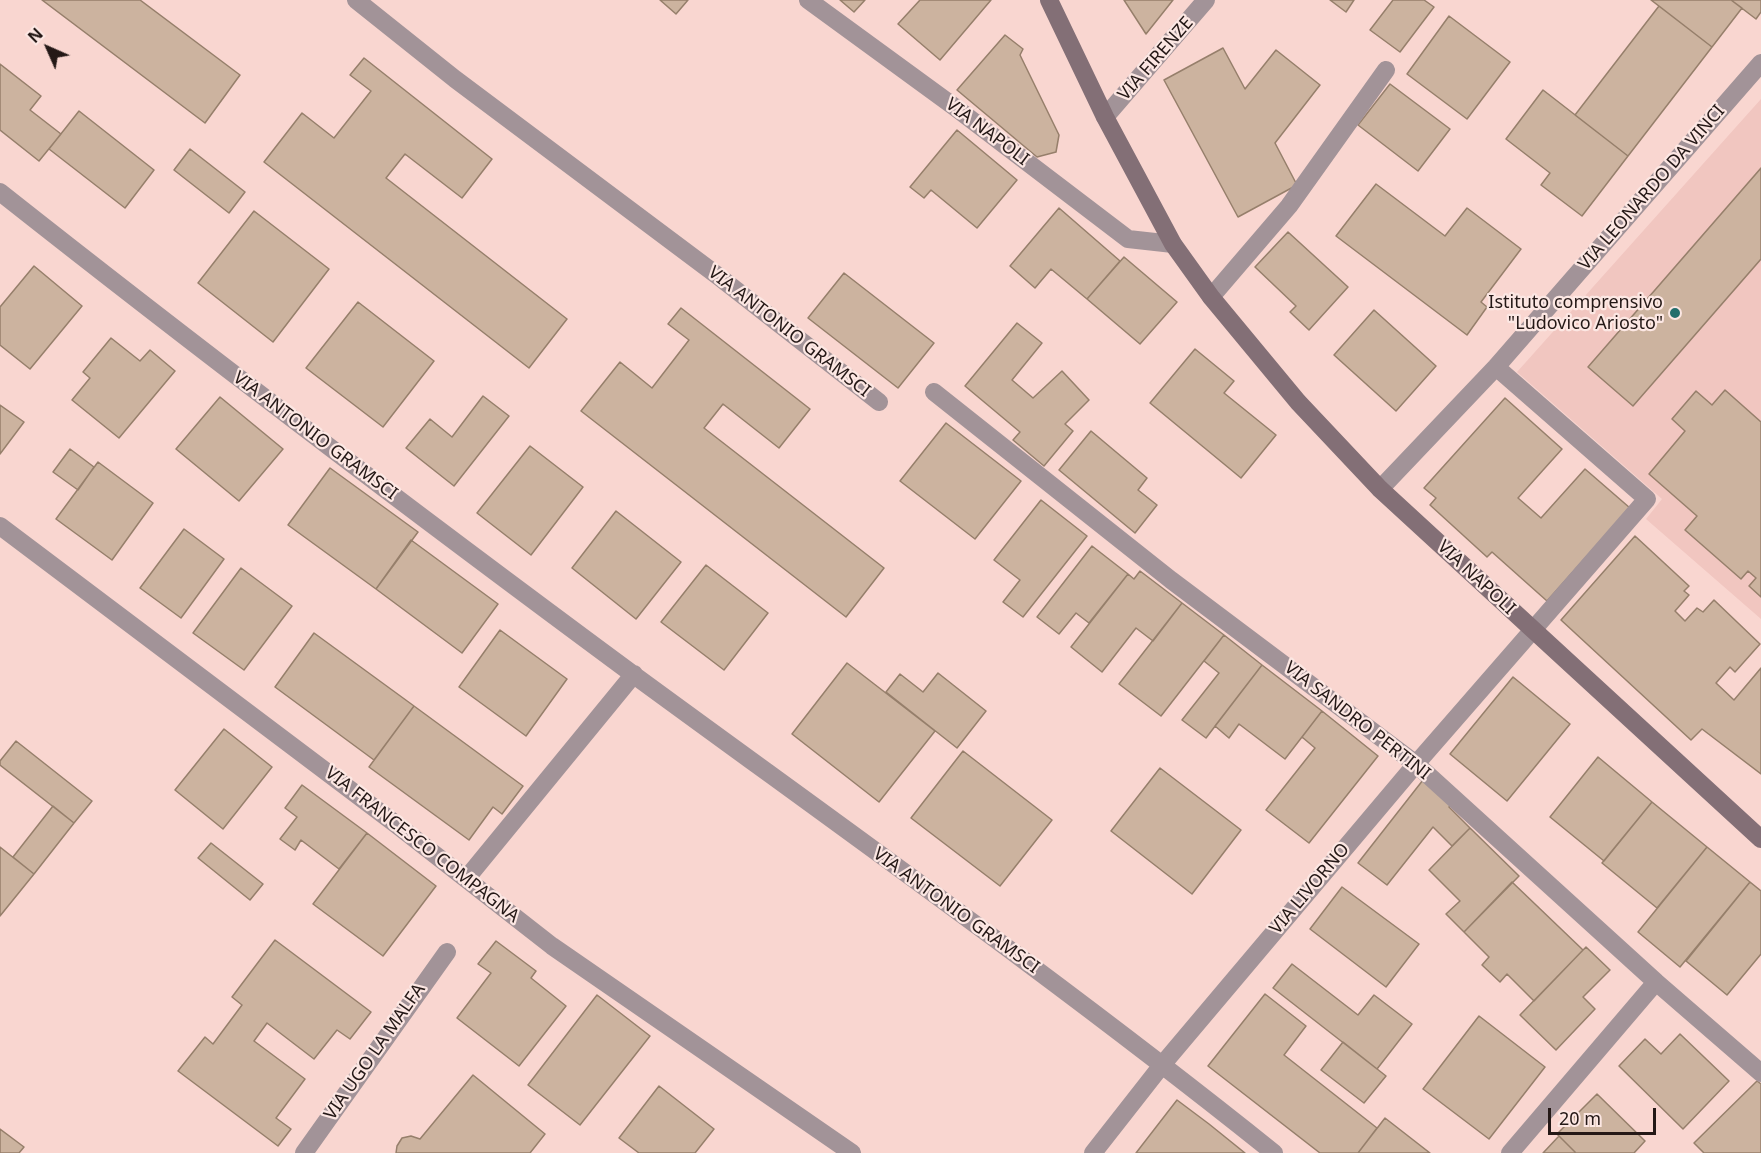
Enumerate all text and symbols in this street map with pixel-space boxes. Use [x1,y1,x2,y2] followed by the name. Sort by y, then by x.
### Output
[1114,13,1198,105] street label: VIA FIRENZE
[18,18,78,78] north arrow
[23,23,48,48] text: N
[941,94,1033,170] street label: VIA NAPOLI
[1574,101,1730,275] street label: VIA LEONARDO DA VINCI
[704,262,874,402] street label: VIA ANTONIO GRAMSCI
[1488,292,1663,334] place label: Istituto comprensivo "Ludovico Ariosto"
[1668,306,1682,320] marker: Istituto comprensivo "Ludovico Ariosto"
[229,367,401,505] street label: VIA ANTONIO GRAMSCI
[1433,536,1519,620] street label: VIA NAPOLI
[1280,657,1434,785] street label: VIA SANDRO PERTINI
[321,762,523,928] street label: VIA FRANCESCO COMPAGNA
[1266,839,1354,939] street label: VIA LIVORNO
[869,843,1043,979] street label: VIA ANTONIO GRAMSCI
[320,980,430,1124] street label: VIA UGO LA MALFA
[1551,1096,1659,1134] scale bar
[1559,1106,1601,1130] text: 20 m

